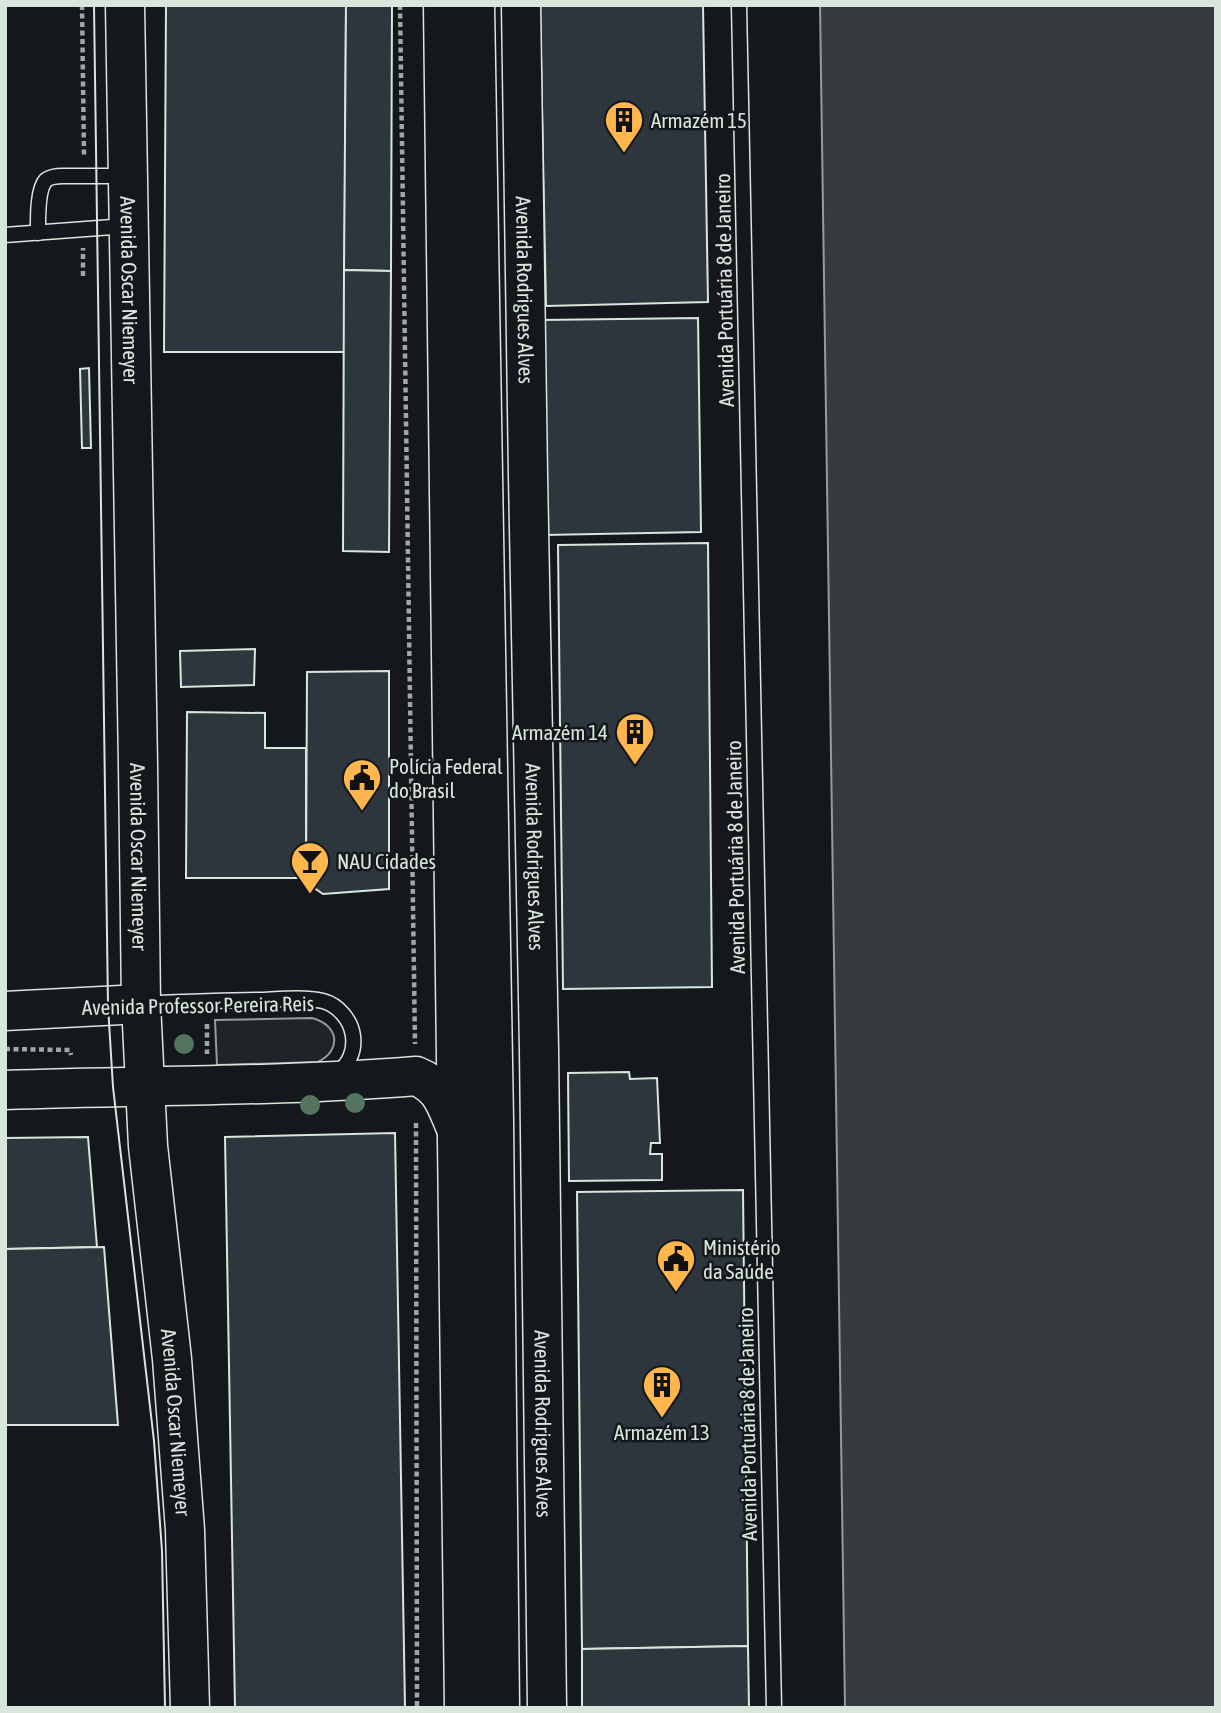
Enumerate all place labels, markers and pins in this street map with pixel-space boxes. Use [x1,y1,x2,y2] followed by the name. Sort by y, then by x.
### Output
[603,99,645,154] building icon: Armazém 15
[651,108,747,132] place label: Armazém 15
[614,711,656,766] building icon: Armazém 14
[512,720,608,744] place label: Armazém 14
[389,754,503,802] place label: Polícia Federal do Brasil
[341,757,383,812] public building icon: Polícia Federal do Brasil
[289,840,331,895] bar icon: NAU Cidades
[337,849,436,873] place label: NAU Cidades
[703,1235,781,1283] place label: Ministério da Saúde
[655,1238,697,1293] public building icon: Ministério da Saúde
[641,1364,683,1419] building icon: Armazém 13
[614,1420,710,1444] place label: Armazém 13

